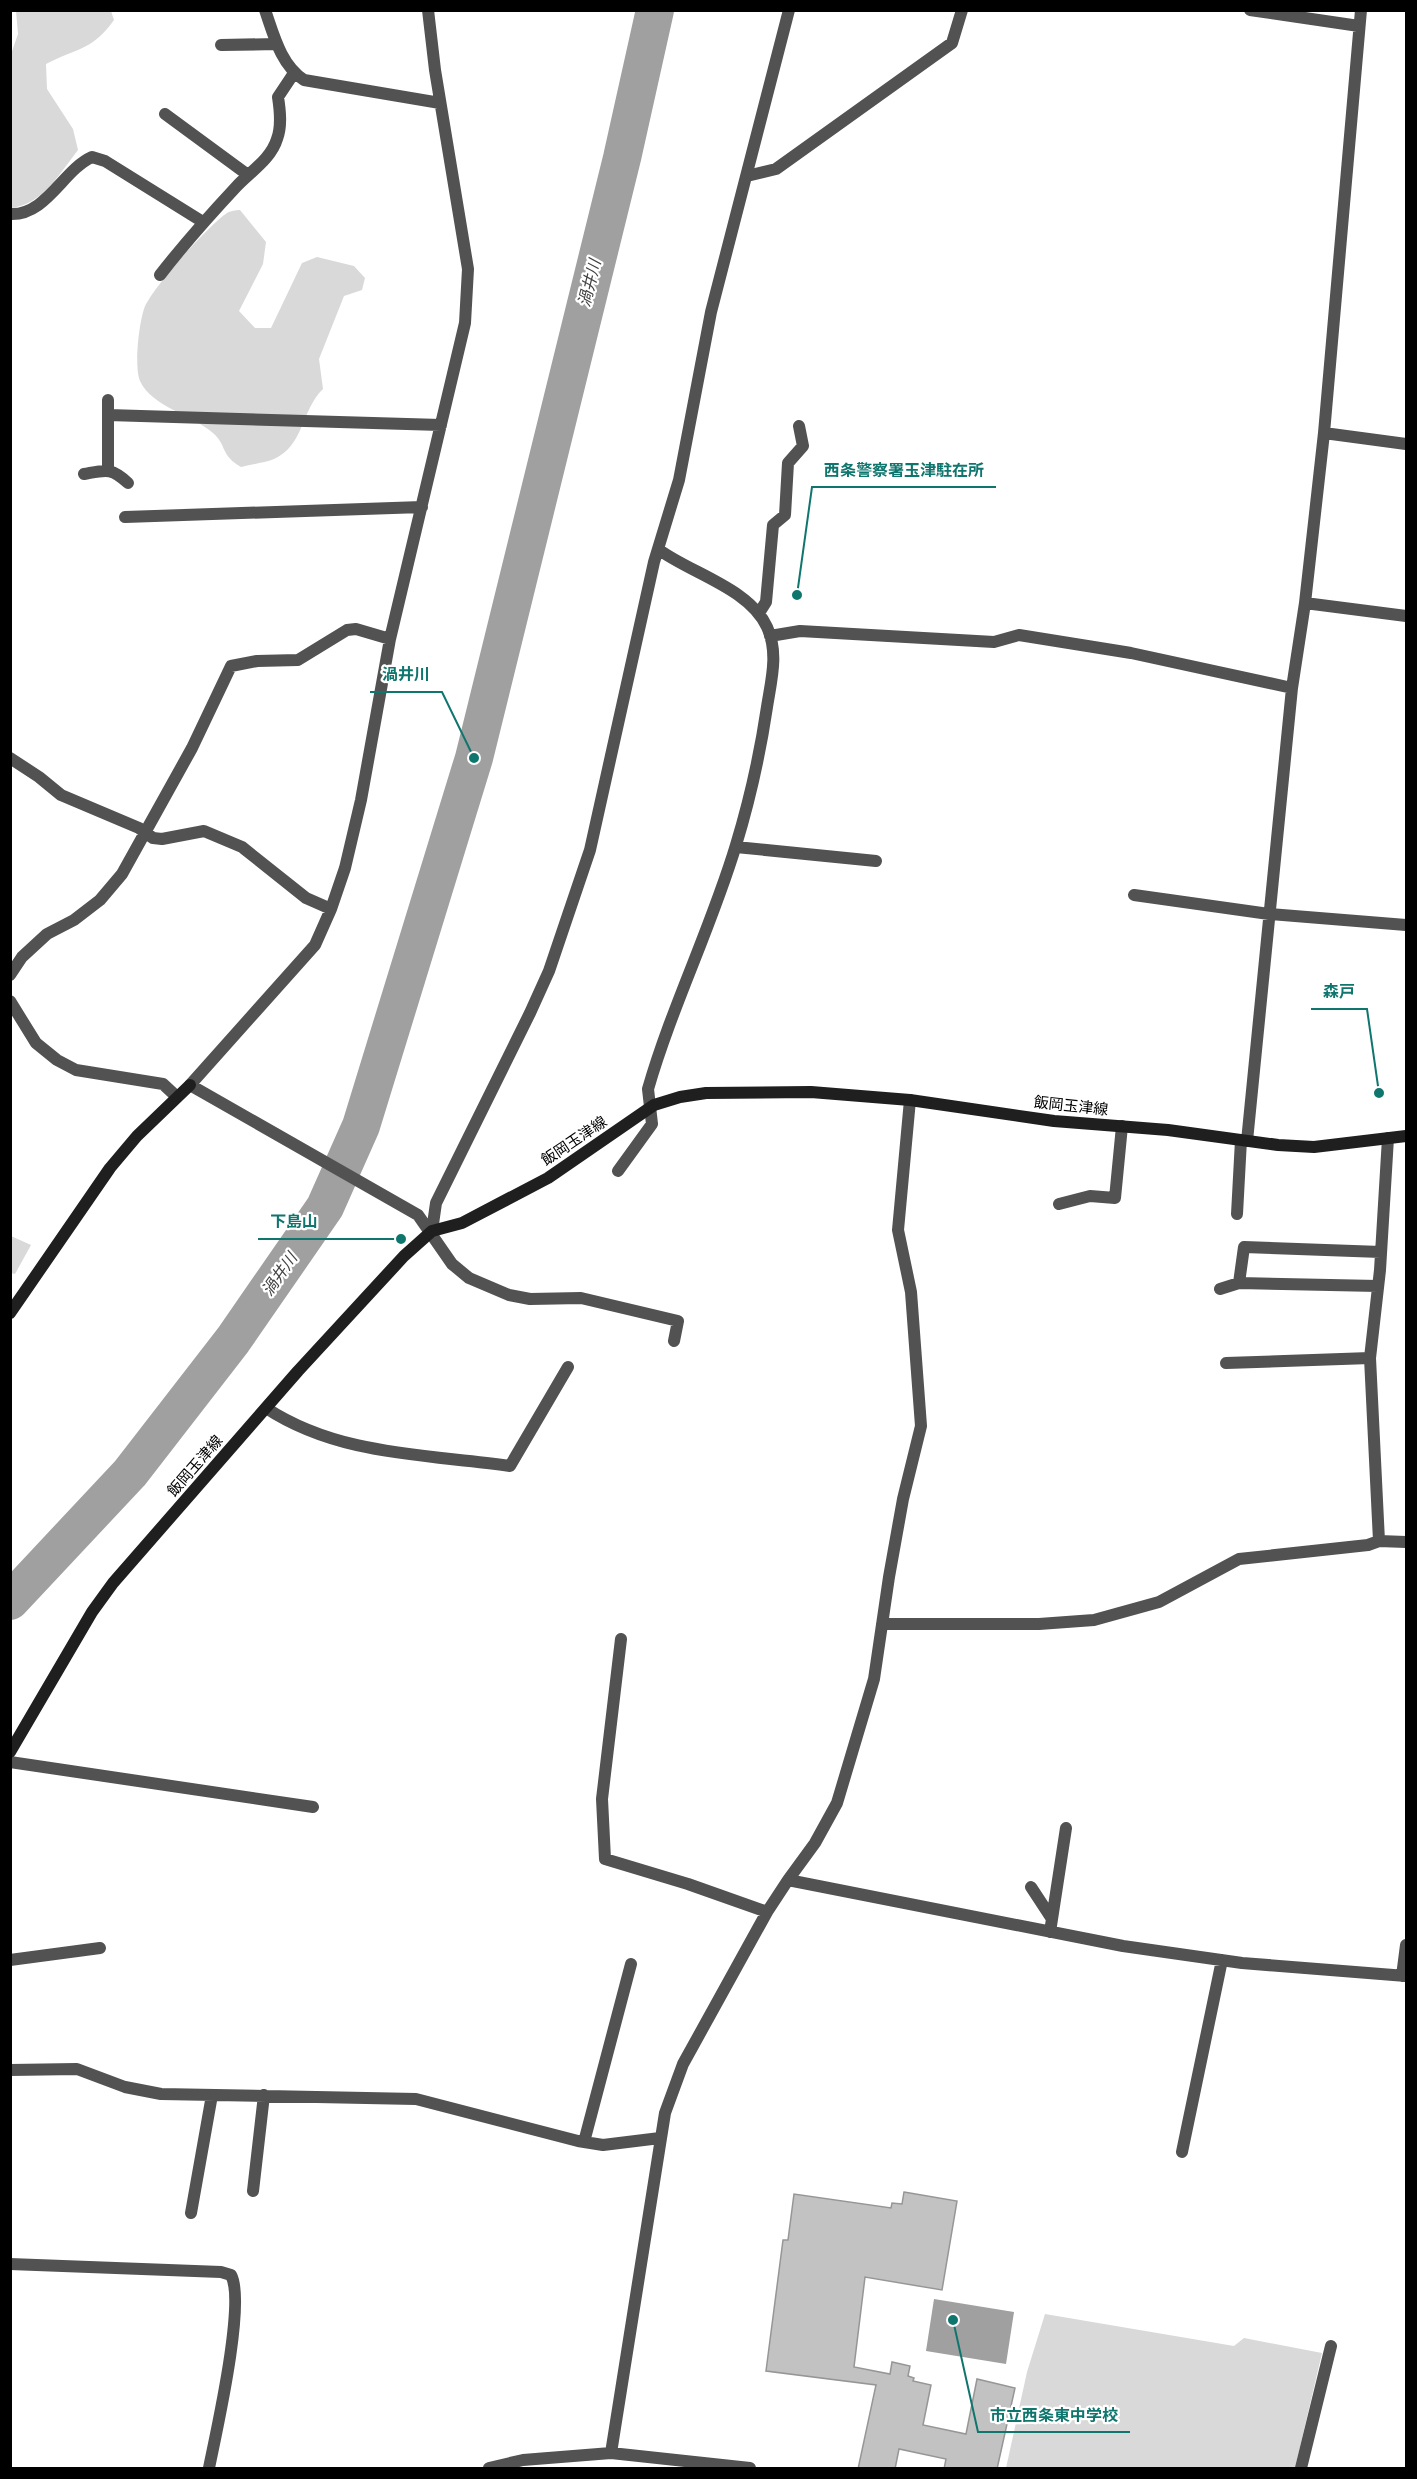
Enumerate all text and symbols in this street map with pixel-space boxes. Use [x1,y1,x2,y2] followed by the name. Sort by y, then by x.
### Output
[574,256,604,308] water label: 渦井川
[812,453,996,487] callout: 西条警察署玉津駐在所
[824,461,984,479] text: 西条警察署玉津駐在所
[370,658,442,692] callout: 渦井川
[382,665,430,683] text: 渦井川
[1311,975,1367,1009] callout: 森戸
[1323,982,1355,1000] text: 森戸
[1033,1093,1109,1118] street label: 飯岡玉津線
[538,1113,610,1169] street label: 飯岡玉津線
[258,1205,330,1239] callout: 下島山
[270,1212,318,1230] text: 下島山
[258,1248,301,1299] water label: 渦井川
[164,1432,226,1500] street label: 飯岡玉津線
[978,2398,1130,2432] callout: 市立西条東中学校
[990,2406,1118,2424] text: 市立西条東中学校

